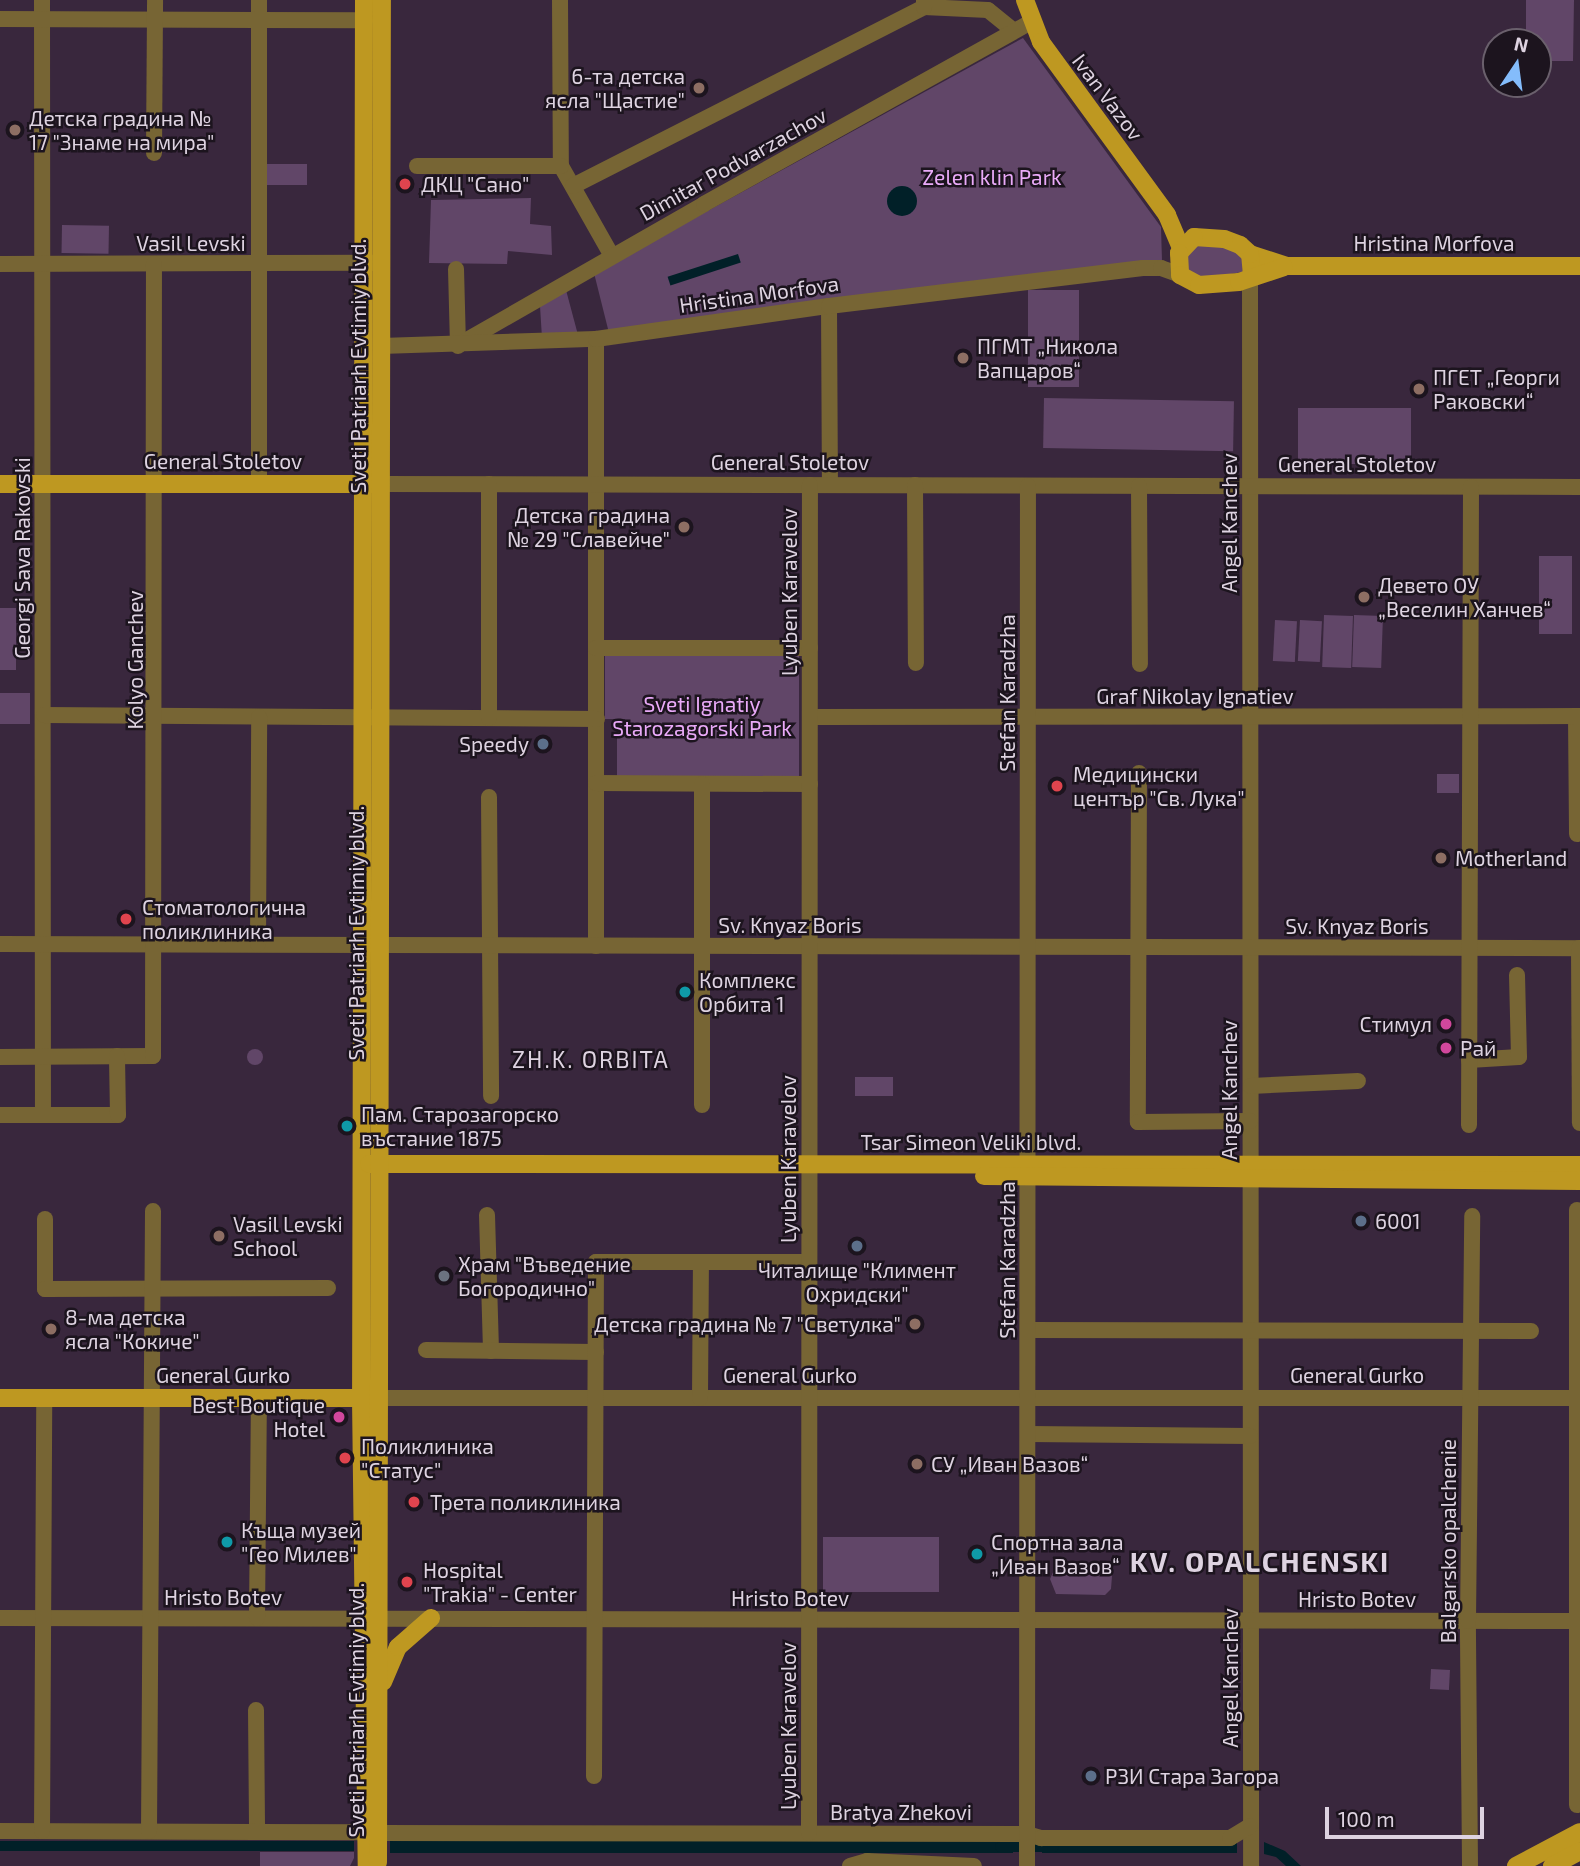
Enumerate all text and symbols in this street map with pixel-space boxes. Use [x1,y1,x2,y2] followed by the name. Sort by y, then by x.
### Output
[1482,28,1552,98] north arrow
[1512,31,1531,57] text: N
[1067,49,1149,145] street label: Ivan Vazov
[545,63,685,113] place label: 6-та детска ясла "Щастие"
[691,80,707,96] marker: 6-та детска ясла "Щастие"
[635,102,831,226] street label: Dimitar Podvarzachov
[29,105,215,155] place label: Детска градина № 17 "Знаме на мира"
[7,122,23,138] marker: Детска градина № 17 "Знаме на мира"
[922,164,1062,190] park label: Zelen klin Park
[421,171,530,197] place label: ДКЦ "Сано"
[395,174,415,194] marker: ДКЦ "Сано"
[136,230,246,256] street label: Vasil Levski
[1354,230,1514,256] street label: Hristina Morfova
[345,238,371,494] street label: Sveti Patriarh Evtimiy blvd.
[678,270,840,318] street label: Hristina Morfova
[977,333,1118,383] place label: ПГМТ „Никола Вапцаров“
[955,350,971,366] marker: ПГМТ „Никола Вапцаров“
[1433,364,1560,414] place label: ПГЕТ „Георги Раковски“
[1411,381,1427,397] marker: ПГЕТ „Георги Раковски“
[144,448,302,474] street label: General Stoletov
[711,449,869,475] street label: General Stoletov
[1278,451,1436,477] street label: General Stoletov
[1216,453,1242,593] street label: Angel Kanchev
[9,457,35,659] street label: Georgi Sava Rakovski
[507,502,670,552] place label: Детска градина № 29 "Славейче"
[776,508,802,676] street label: Lyuben Karavelov
[676,519,692,535] marker: Детска градина № 29 "Славейче"
[1378,572,1551,622] place label: Девето ОУ „Веселин Ханчев“
[1356,589,1372,605] marker: Девето ОУ „Веселин Ханчев“
[122,590,148,730] street label: Kolyo Ganchev
[994,614,1020,772] street label: Stefan Karadzha
[1096,683,1294,709] street label: Graf Nikolay Ignatiev
[612,691,792,741] park label: Sveti Ignatiy Starozagorski Park
[459,731,529,757] place label: Speedy
[535,736,551,752] marker: Speedy
[1073,761,1245,811] place label: Медицински център "Св. Лука"
[1047,776,1067,796] marker: Медицински център "Св. Лука"
[343,805,369,1061] street label: Sveti Patriarh Evtimiy blvd.
[1455,845,1567,871] place label: Motherland
[1433,850,1449,866] marker: Motherland
[142,894,306,944] place label: Стоматологична поликлиника
[116,909,136,929] marker: Стоматологична поликлиника
[718,912,862,938] street label: Sv. Knyaz Boris
[1285,913,1429,939] street label: Sv. Knyaz Boris
[699,967,796,1017] place label: Комплекс Орбита 1
[677,984,693,1000] marker: Комплекс Орбита 1
[1359,1011,1432,1037] place label: Стимул
[1438,1016,1454,1032] marker: Стимул
[1216,1020,1242,1160] street label: Angel Kanchev
[1460,1035,1496,1061] place label: Рай
[1438,1040,1454,1056] marker: Рай
[514,1045,668,1073] district label: ZH.K. ORBITA
[775,1075,801,1243] street label: Lyuben Karavelov
[361,1101,559,1151] place label: Пам. Старозагорско въстание 1875
[339,1118,355,1134] marker: Пам. Старозагорско въстание 1875
[860,1129,1082,1155] street label: Tsar Simeon Veliki blvd.
[994,1181,1020,1339] street label: Stefan Karadzha
[1375,1208,1421,1234] place label: 6001
[233,1211,343,1261] place label: Vasil Levski School
[1353,1213,1369,1229] marker: 6001
[211,1228,227,1244] marker: Vasil Levski School
[849,1238,865,1254] marker: Читалище "Климент Охридски"
[458,1251,631,1301] place label: Храм "Въведение Богородично"
[758,1257,956,1307] place label: Читалище "Климент Охридски"
[436,1268,452,1284] marker: Храм "Въведение Богородично"
[65,1304,200,1354] place label: 8-ма детска ясла "Кокиче"
[594,1311,901,1337] place label: Детска градина № 7 "Светулка"
[907,1316,923,1332] marker: Детска градина № 7 "Светулка"
[43,1321,59,1337] marker: 8-ма детска ясла "Кокиче"
[156,1362,290,1388] street label: General Gurko
[723,1362,857,1388] street label: General Gurko
[1290,1362,1424,1388] street label: General Gurko
[192,1392,325,1442] place label: Best Boutique Hotel
[331,1409,347,1425] marker: Best Boutique Hotel
[361,1433,494,1483] place label: Поликлиника "Статус"
[1435,1439,1461,1643] street label: Balgarsko opalchenie
[335,1448,355,1468] marker: Поликлиника "Статус"
[931,1451,1088,1477] place label: СУ „Иван Вазов“
[909,1456,925,1472] marker: СУ „Иван Вазов“
[430,1489,621,1515] place label: Трета поликлиника
[404,1492,424,1512] marker: Трета поликлиника
[241,1517,361,1567] place label: Къща музей "Гео Милев"
[991,1529,1123,1579] place label: Спортна зала „Иван Вазов“
[219,1534,235,1550] marker: Къща музей "Гео Милев"
[1132,1544,1388,1578] district label: KV. OPALCHENSKI
[969,1546,985,1562] marker: Спортна зала „Иван Вазов“
[423,1557,577,1607] place label: Hospital "Trakia" - Center
[397,1572,417,1592] marker: Hospital "Trakia" - Center
[343,1582,369,1838] street label: Sveti Patriarh Evtimiy blvd.
[164,1584,282,1610] street label: Hristo Botev
[731,1585,849,1611] street label: Hristo Botev
[1298,1586,1416,1612] street label: Hristo Botev
[1217,1608,1243,1748] street label: Angel Kanchev
[775,1642,801,1810] street label: Lyuben Karavelov
[1105,1763,1279,1789] place label: РЗИ Стара Загора
[1083,1768,1099,1784] marker: РЗИ Стара Загора
[1328,1792,1487,1836] scale bar
[830,1799,972,1825] street label: Bratya Zhekovi
[1338,1806,1395,1831] text: 100 m

